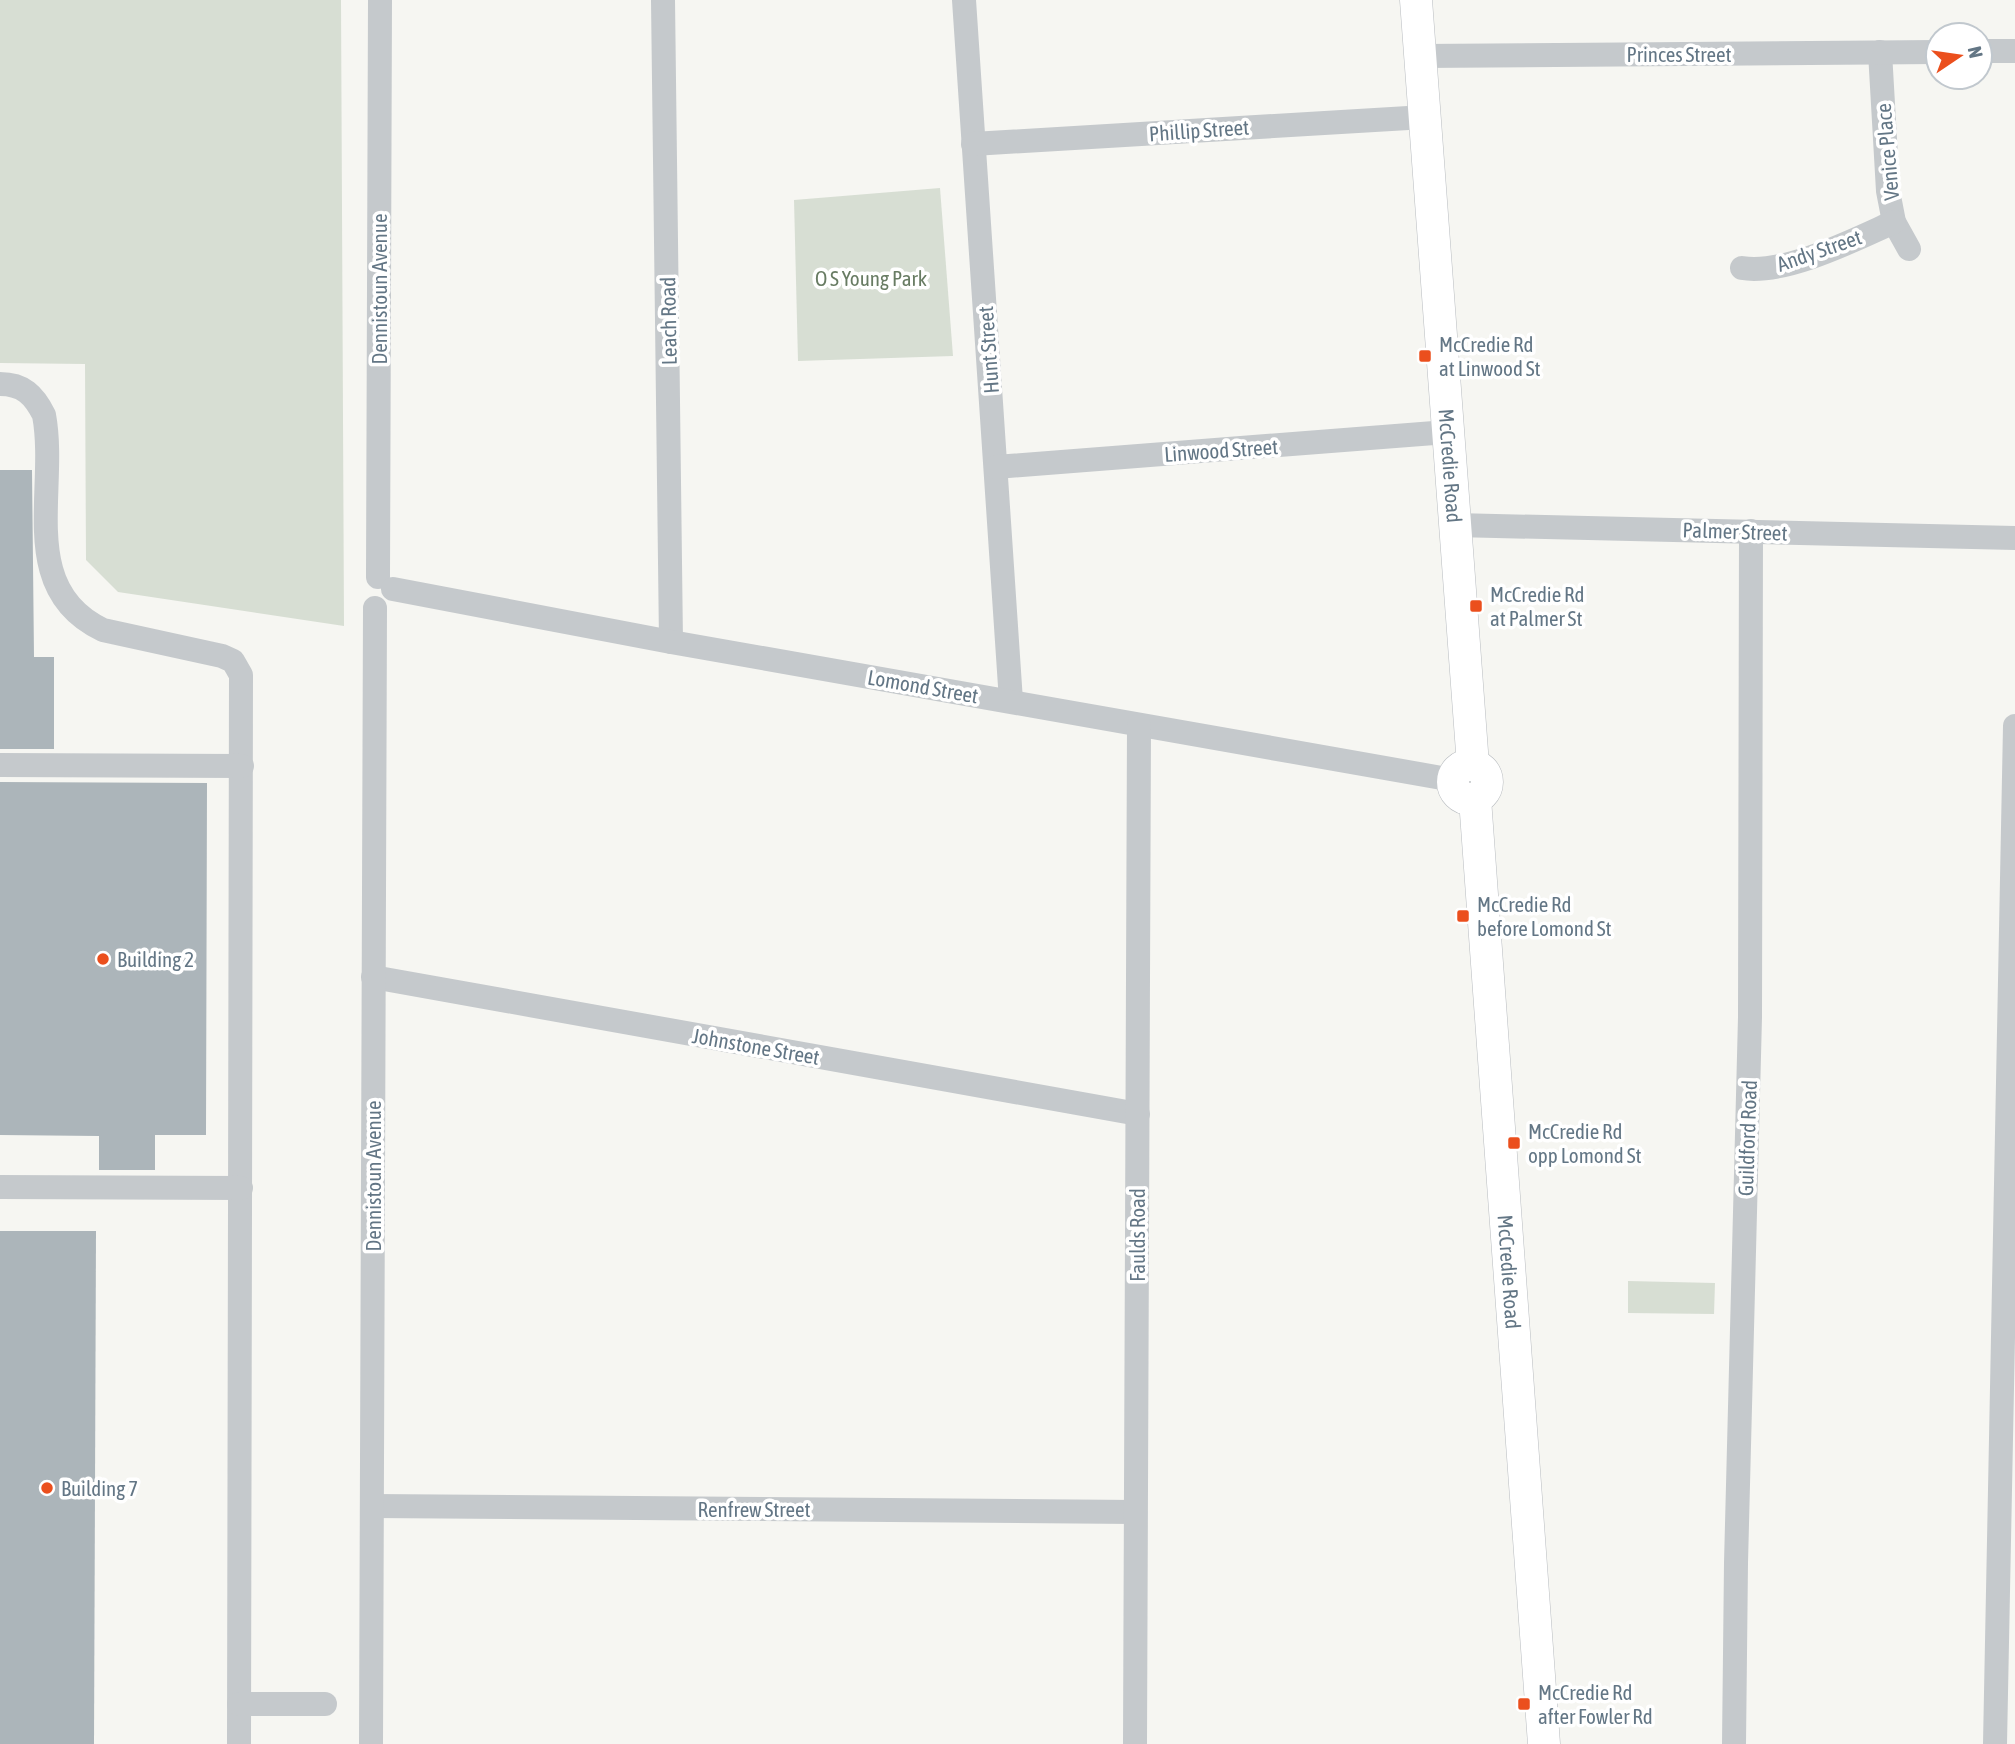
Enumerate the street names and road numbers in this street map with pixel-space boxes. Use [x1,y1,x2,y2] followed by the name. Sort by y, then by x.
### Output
[1626,42,1732,66] street label: Princes Street
[1871,102,1903,202] street label: Venice Place
[1148,115,1250,145] street label: Phillip Street
[367,214,391,364] street label: Dennistoun Avenue
[1773,224,1865,276] street label: Andy Street
[655,277,681,365] street label: Leach Road
[973,306,1003,394] street label: Hunt Street
[1434,408,1467,524] street label: McCredie Road
[1163,434,1279,466] street label: Linwood Street
[1682,517,1788,545] street label: Palmer Street
[866,664,980,708] street label: Lomond Street
[691,1023,821,1069] street label: Johnstone Street
[1733,1080,1761,1196] street label: Guildford Road
[361,1101,385,1251] street label: Dennistoun Avenue
[1125,1188,1149,1282] street label: Faulds Road
[1493,1214,1526,1330] street label: McCredie Road
[697,1497,811,1521] street label: Renfrew Street

